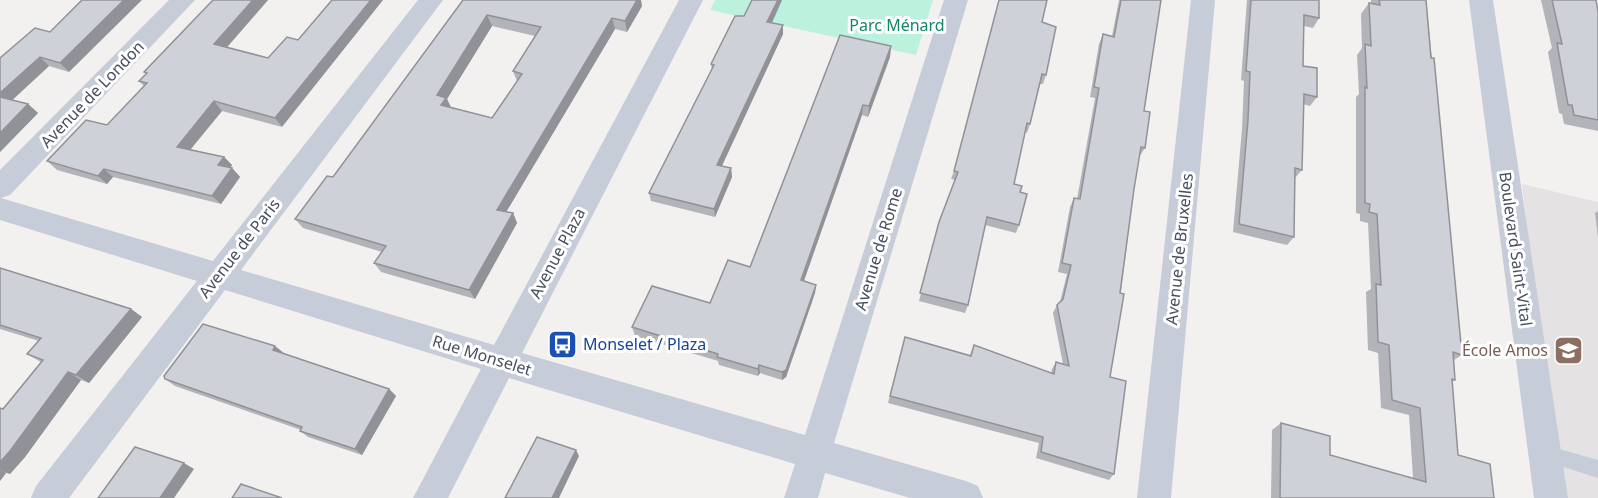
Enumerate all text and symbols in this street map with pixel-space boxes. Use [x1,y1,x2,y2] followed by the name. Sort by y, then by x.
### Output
[849,14,945,36] park label: Parc Ménard
[35,36,149,152] street label: Avenue de London
[1494,170,1538,328] street label: Boulevard Saint-Vital
[1160,172,1198,326] street label: Avenue de Bruxelles
[849,185,907,313] street label: Avenue de Rome
[193,194,285,302] street label: Avenue de Paris
[524,204,590,302] street label: Avenue Plaza
[546,328,578,360] bus stop icon: Monselet / Plaza
[430,329,535,381] street label: Rue Monselet
[583,333,706,355] place label: Monselet / Plaza
[1553,334,1585,366] school or university icon: École Amos
[1462,339,1548,361] place label: École Amos

